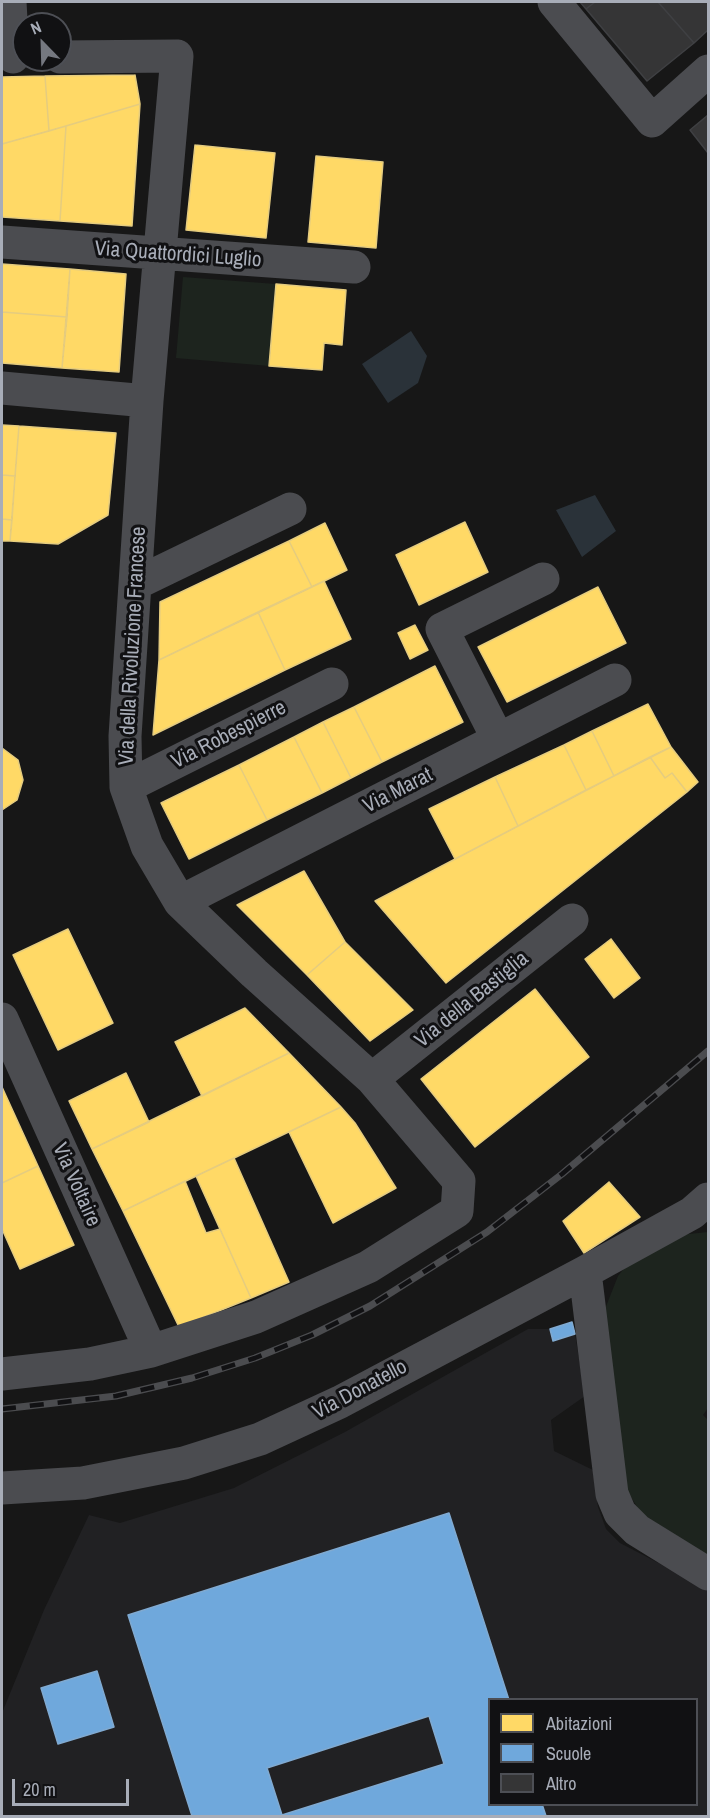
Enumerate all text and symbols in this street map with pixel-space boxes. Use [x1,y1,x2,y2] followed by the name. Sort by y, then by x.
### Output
[12,12,72,72] north arrow
[27,15,44,39] text: N
[94,237,262,273] street label: Via Quattordici Luglio
[114,526,152,766] street label: Via della Rivoluzione Francese
[168,695,290,775] street label: Via Robespierre
[359,763,437,819] street label: Via Marat
[410,947,534,1053] street label: Via della Bastiglia
[46,1139,106,1231] street label: Via Voltaire
[309,1355,411,1425] street label: Via Donatello
[488,1698,698,1806] legend
[546,1711,612,1736] text: Abitazioni
[546,1741,591,1766] text: Scuole
[15,1767,132,1805] scale bar
[546,1771,576,1796] text: Altro
[23,1777,56,1802] text: 20 m

